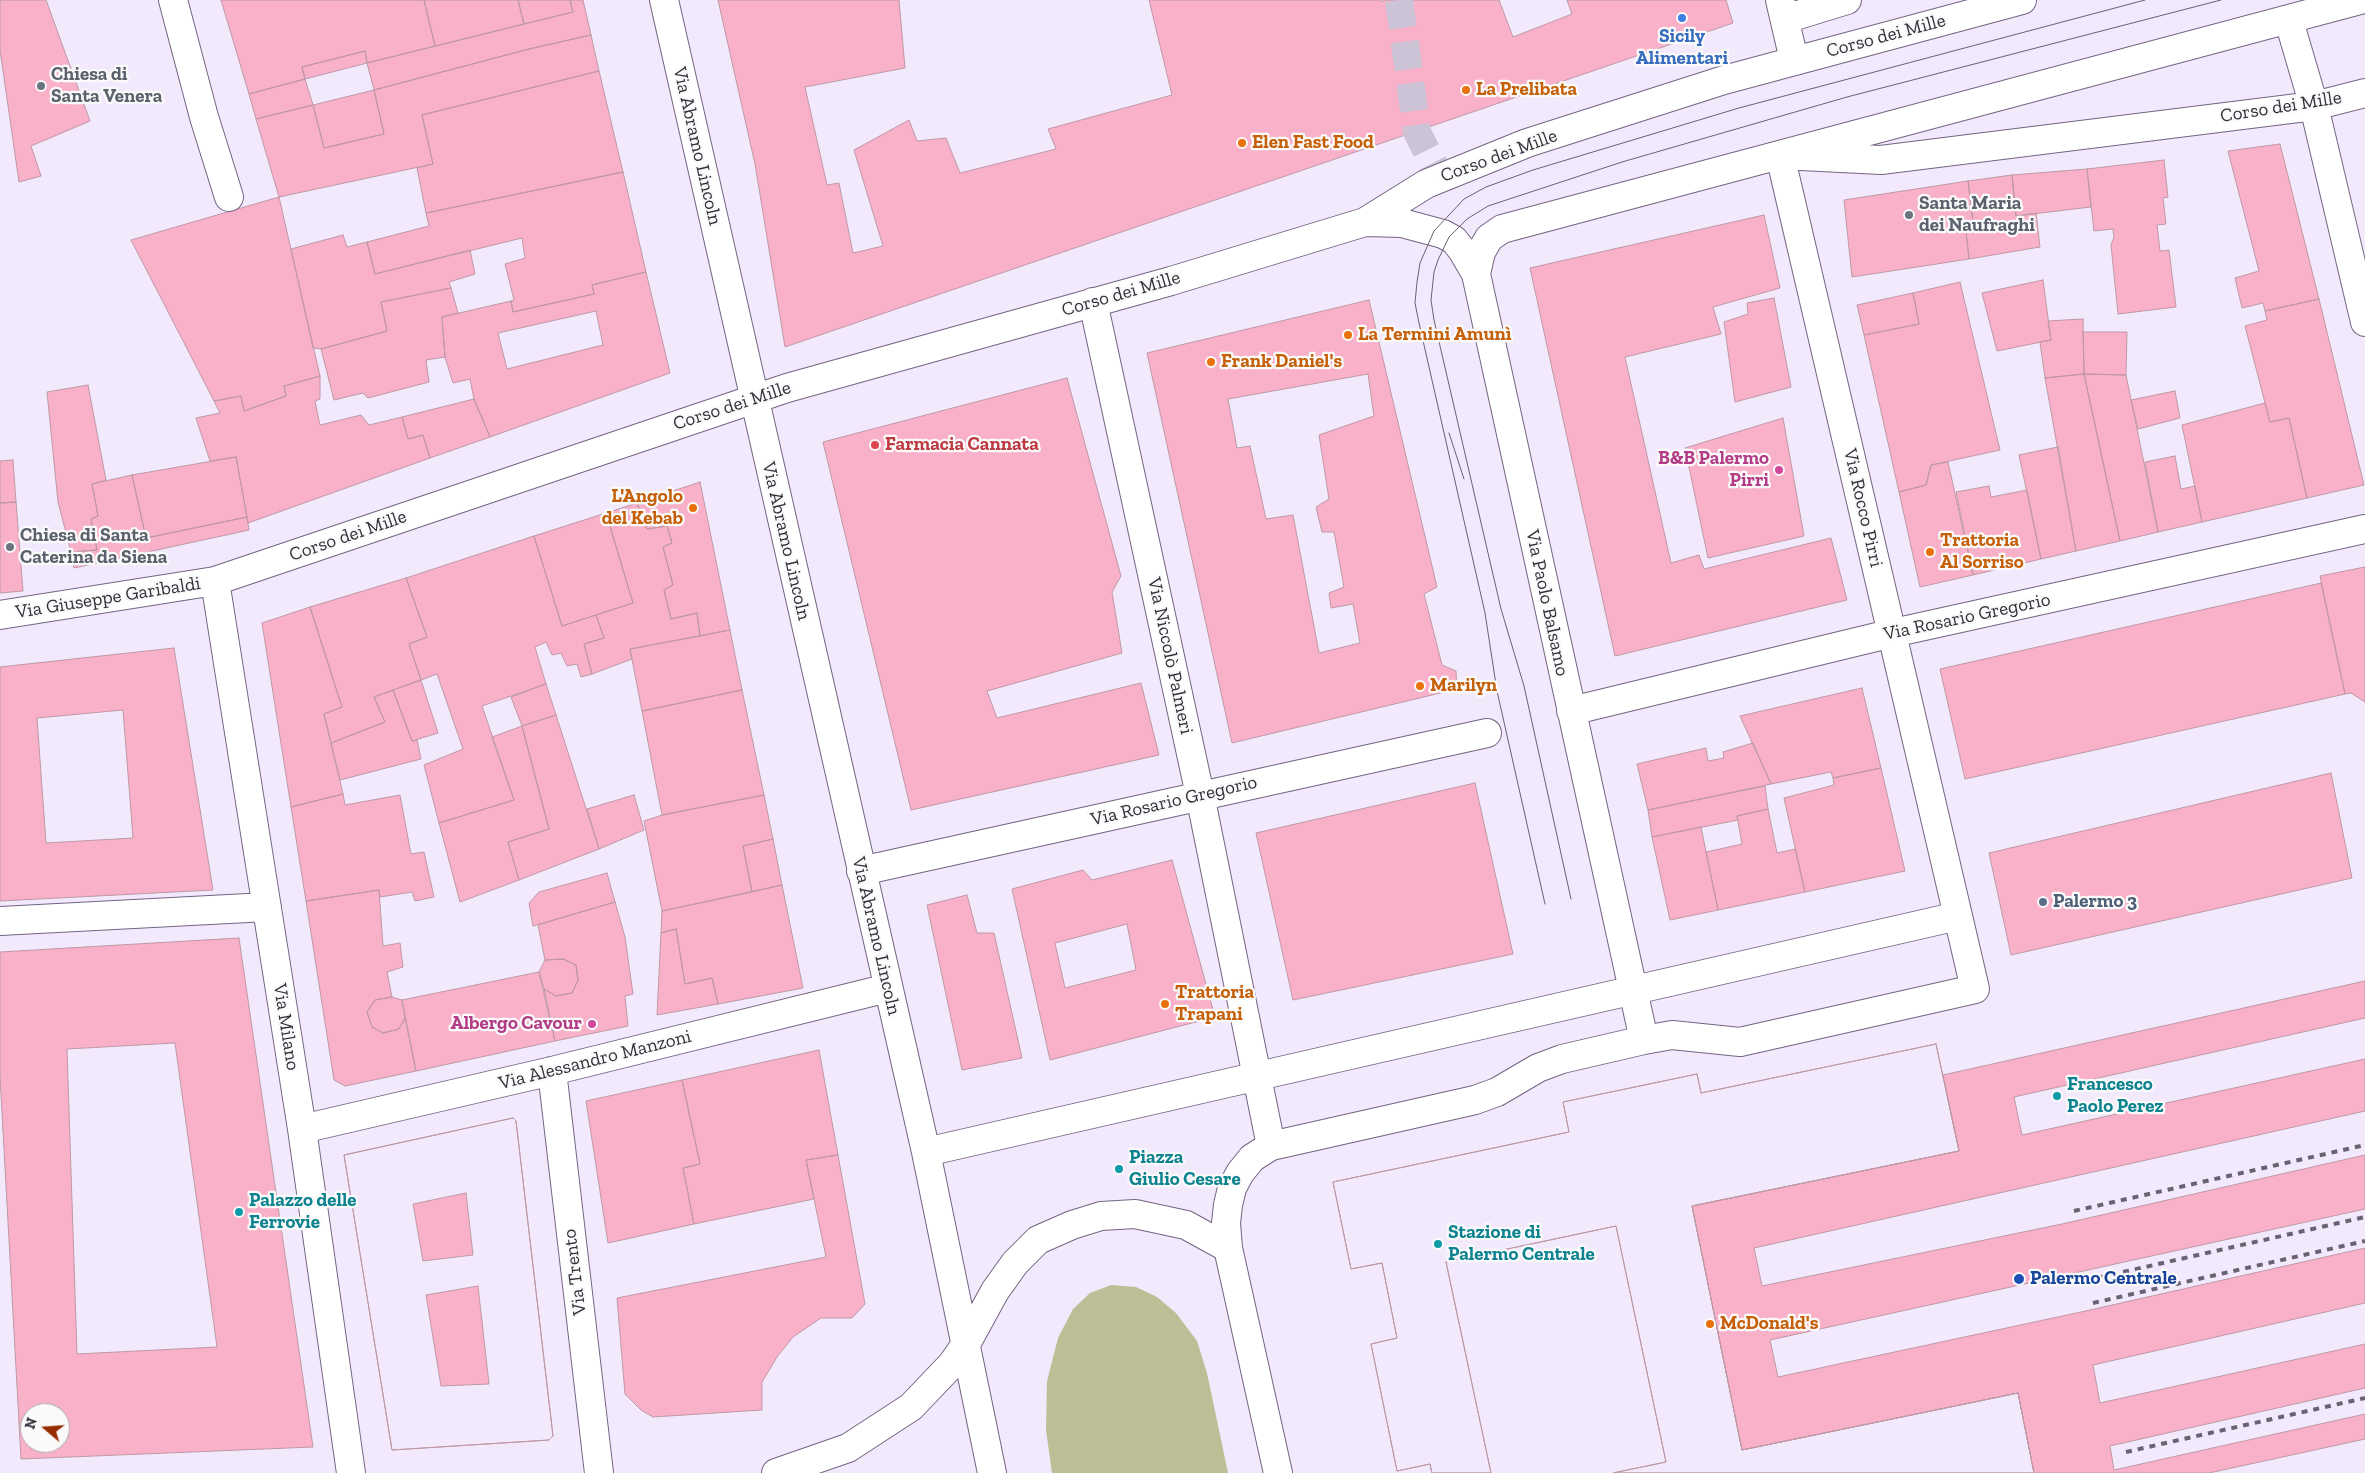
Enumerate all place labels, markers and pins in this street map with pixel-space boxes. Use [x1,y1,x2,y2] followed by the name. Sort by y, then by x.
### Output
[1676,12,1688,24] marker: Sicily Alimentari
[1636,26,1728,70] place label: Sicily Alimentari
[51,64,162,108] place label: Chiesa di Santa Venera
[1476,79,1577,101] place label: La Prelibata
[35,80,47,92] marker: Chiesa di Santa Venera
[1460,84,1472,96] marker: La Prelibata
[1252,132,1374,154] place label: Elen Fast Food
[1236,137,1248,149] marker: Elen Fast Food
[1919,193,2035,237] place label: Santa Maria dei Naufraghi
[1903,209,1915,221] marker: Santa Maria dei Naufraghi
[1358,324,1511,346] place label: La Termini Amunì
[1342,329,1354,341] marker: La Termini Amunì
[1221,351,1342,373] place label: Frank Daniel's
[1205,356,1217,368] marker: Frank Daniel's
[885,434,1039,456] place label: Farmacia Cannata
[869,439,881,451] marker: Farmacia Cannata
[1658,448,1769,492] place label: B&B Palermo Pirri
[1773,464,1785,476] marker: B&B Palermo Pirri
[602,486,683,530] place label: L'Angolo del Kebab
[687,502,699,514] marker: L'Angolo del Kebab
[20,525,167,569] place label: Chiesa di Santa Caterina da Siena
[1940,530,2024,574] place label: Trattoria Al Sorriso
[4,541,16,553] marker: Chiesa di Santa Caterina da Siena
[1924,546,1936,558] marker: Trattoria Al Sorriso
[1430,675,1497,697] place label: Marilyn
[1414,680,1426,692] marker: Marilyn
[2053,891,2137,913] place label: Palermo 3
[2037,896,2049,908] marker: Palermo 3
[1175,982,1254,1026] place label: Trattoria Trapani
[1159,998,1171,1010] marker: Trattoria Trapani
[451,1013,582,1035] place label: Albergo Cavour
[586,1018,598,1030] marker: Albergo Cavour
[2067,1074,2164,1118] place label: Francesco Paolo Perez
[2051,1090,2063,1102] marker: Francesco Paolo Perez
[1129,1147,1241,1191] place label: Piazza Giulio Cesare
[1113,1163,1125,1175] marker: Piazza Giulio Cesare
[249,1190,357,1234] place label: Palazzo delle Ferrovie
[233,1206,245,1218] marker: Palazzo delle Ferrovie
[1448,1222,1595,1266] place label: Stazione di Palermo Centrale
[1432,1238,1444,1250] marker: Stazione di Palermo Centrale
[2030,1268,2177,1290] place label: Palermo Centrale
[2012,1272,2026,1286] marker: Palermo Centrale
[1720,1313,1818,1335] place label: McDonald's
[1704,1318,1716,1330] marker: McDonald's

